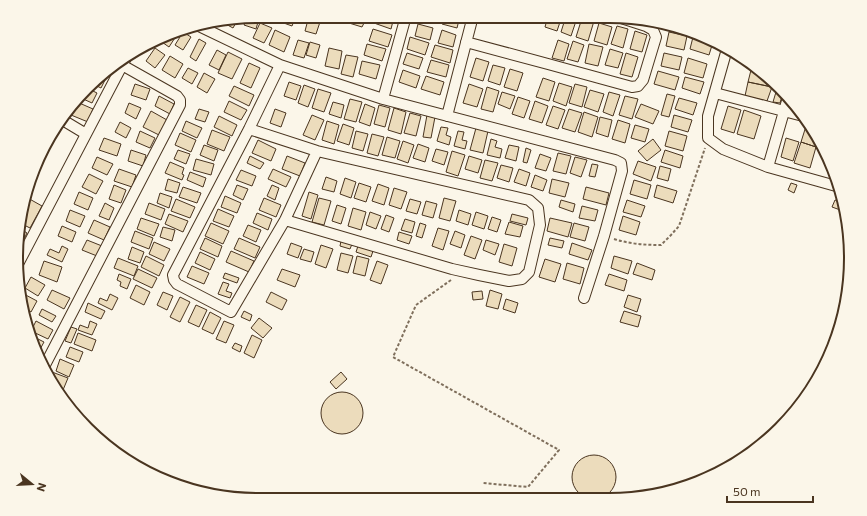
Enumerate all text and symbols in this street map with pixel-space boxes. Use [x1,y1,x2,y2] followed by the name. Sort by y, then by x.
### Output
[12,464,52,504] north arrow
[727,478,813,504] scale bar
[35,481,49,493] text: N
[733,484,761,498] text: 50 m

